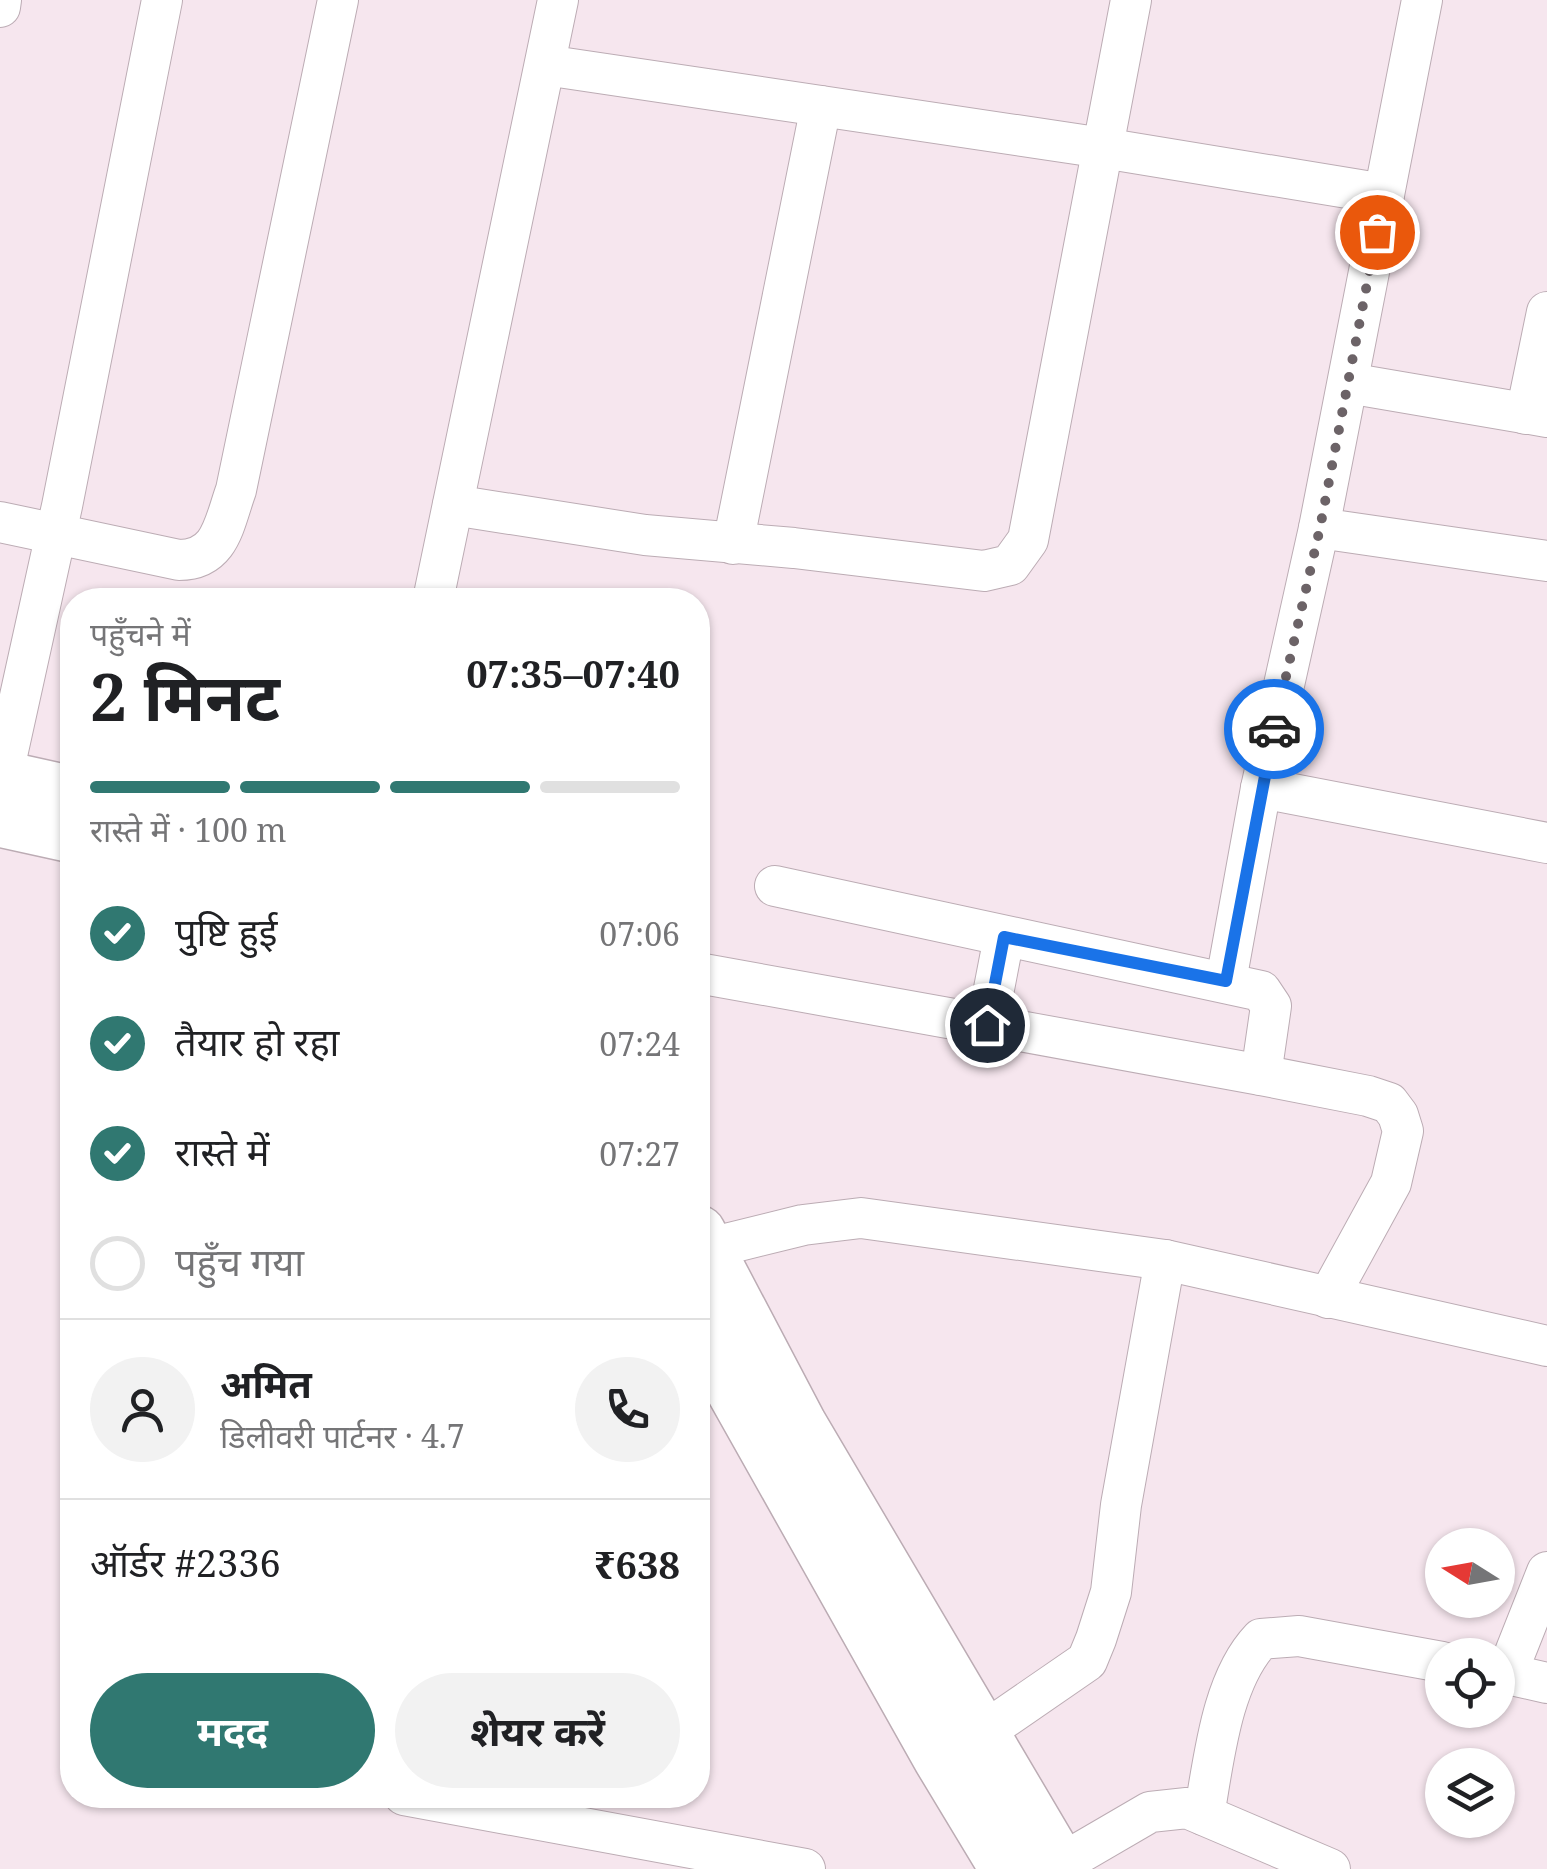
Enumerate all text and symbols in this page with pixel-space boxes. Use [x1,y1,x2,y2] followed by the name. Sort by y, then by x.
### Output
[1335,190,1420,275] pin
[1350,205,1405,260] icon: bag
[90,612,191,655] text: पहुँचने में
[466,647,680,699] text: 07:35–07:40
[90,652,280,740] text: 2 मिनट
[1224,679,1324,779] courier
[1247,702,1302,757] icon: car
[90,808,286,851] text: रास्ते में · 100 m
[175,905,277,957] text: पुष्टि हुई
[90,906,145,961] icon: check
[599,912,680,955] text: 07:06
[945,983,1030,1068] pin
[960,998,1015,1053] icon: home
[175,1015,339,1067] text: तैयार हो रहा
[90,1016,145,1071] icon: check
[599,1022,680,1065] text: 07:24
[175,1125,269,1177] text: रास्ते में
[90,1126,145,1181] icon: check
[599,1132,680,1175] text: 07:27
[175,1235,304,1287] text: पहुँच गया
[90,1357,195,1462] button: person
[220,1357,312,1409] text: अमित
[575,1357,680,1462] button: phone
[220,1414,465,1457] text: डिलीवरी पार्टनर · 4.7
[1425,1528,1515,1618] north arrow
[1425,1528,1515,1838] map controls
[90,1536,281,1588] text: ऑर्डर #2336
[594,1538,680,1590] text: ₹638
[1425,1638,1515,1728] button: locate
[90,1673,375,1788] button: मदद
[395,1673,680,1788] button: शेयर करें
[1425,1748,1515,1838] button: layers

